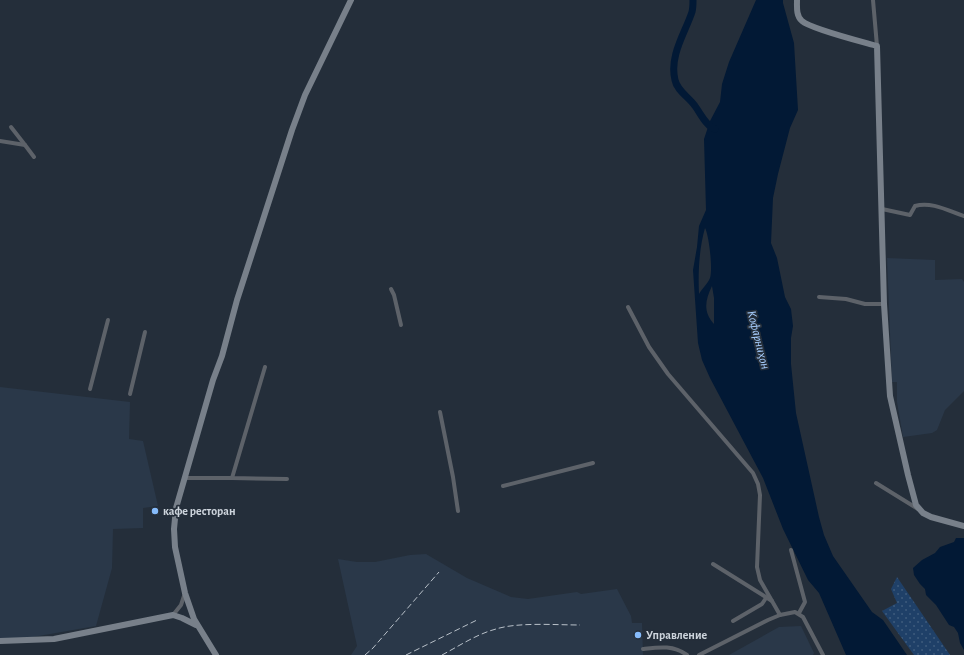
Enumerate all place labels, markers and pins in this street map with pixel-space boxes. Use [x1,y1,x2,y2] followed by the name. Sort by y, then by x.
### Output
[163,505,236,517] place label: кафе ресторан
[150,506,160,516] marker: кафе ресторан
[646,629,707,641] place label: Управление
[633,630,643,640] marker: Управление

